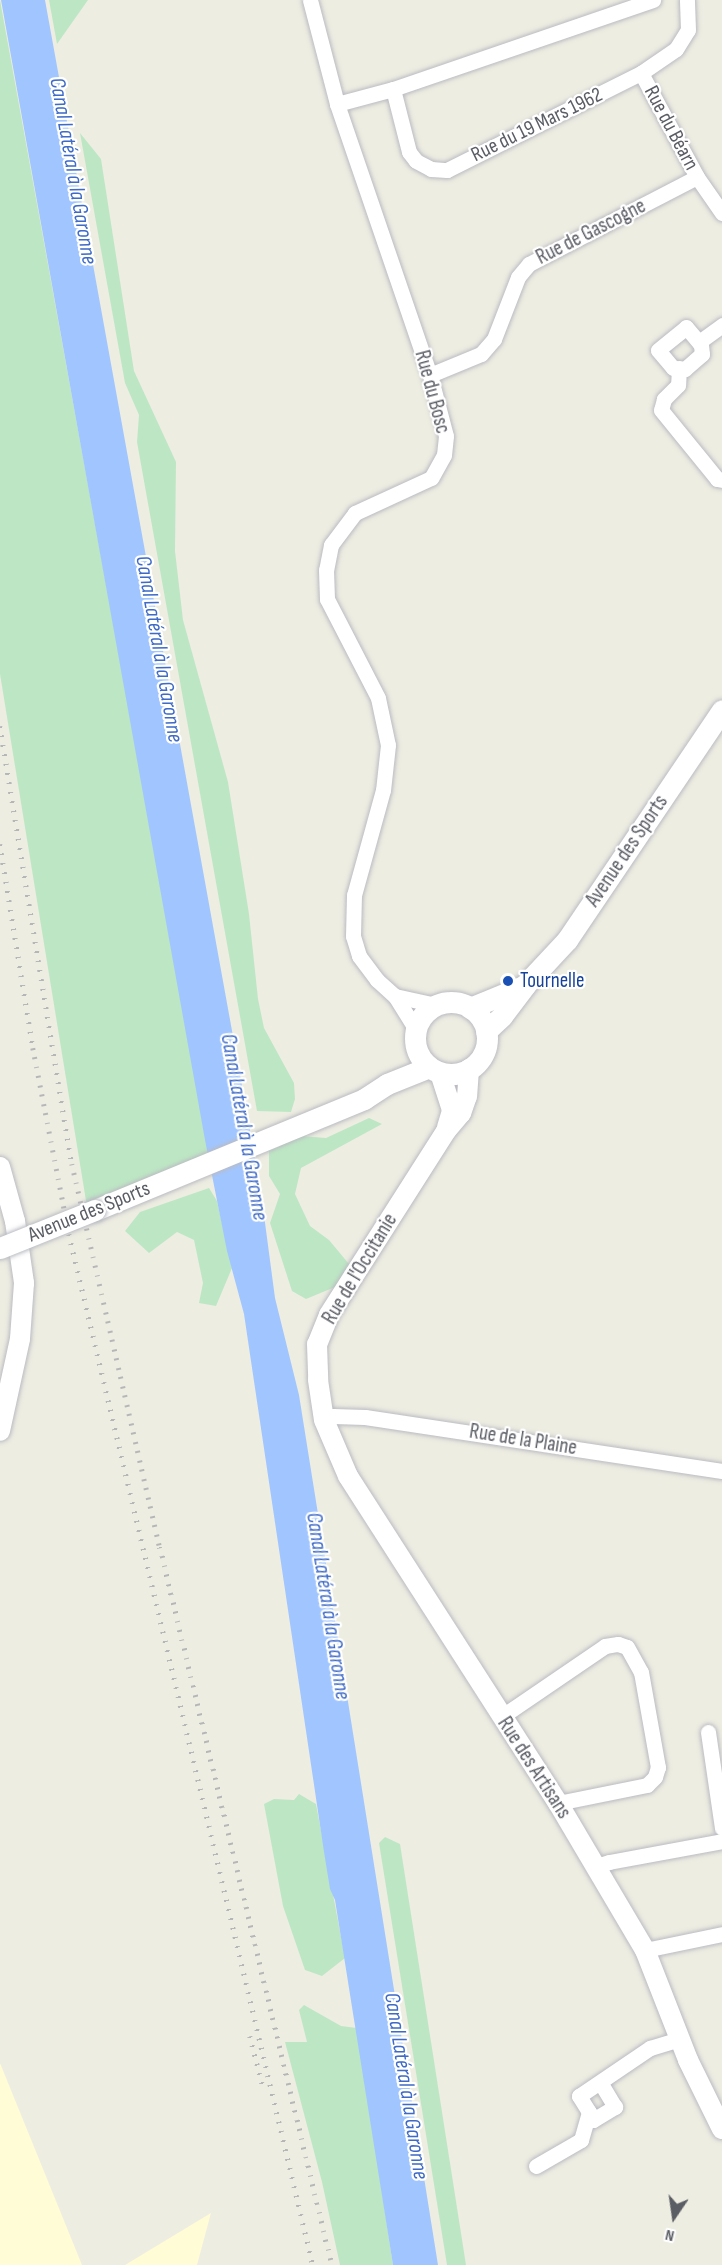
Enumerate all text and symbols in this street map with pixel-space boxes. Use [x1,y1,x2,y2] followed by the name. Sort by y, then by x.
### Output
[44,76,102,266] water label: Canal Latéral à la Garonne
[638,81,704,175] street label: Rue du Béarn
[467,82,607,168] street label: Rue du 19 Mars 1962
[532,194,650,270] street label: Rue de Gascogne
[409,348,455,436] street label: Rue du Bosc
[130,554,188,744] water label: Canal Latéral à la Garonne
[580,790,674,912] street label: Avenue des Sports
[520,968,584,994] place label: Tournelle
[501,974,515,988] marker: Tournelle
[215,1032,273,1222] water label: Canal Latéral à la Garonne
[24,1176,154,1248] street label: Avenue des Sports
[317,1209,403,1329] street label: Rue de l'Occitanie
[468,1419,578,1461] street label: Rue de la Plaine
[300,1511,356,1701] water label: Canal Latéral à la Garonne
[492,1712,576,1824] street label: Rue des Artisans
[378,1991,434,2181] water label: Canal Latéral à la Garonne
[644,2187,704,2247] north arrow
[664,2225,676,2245] text: N

